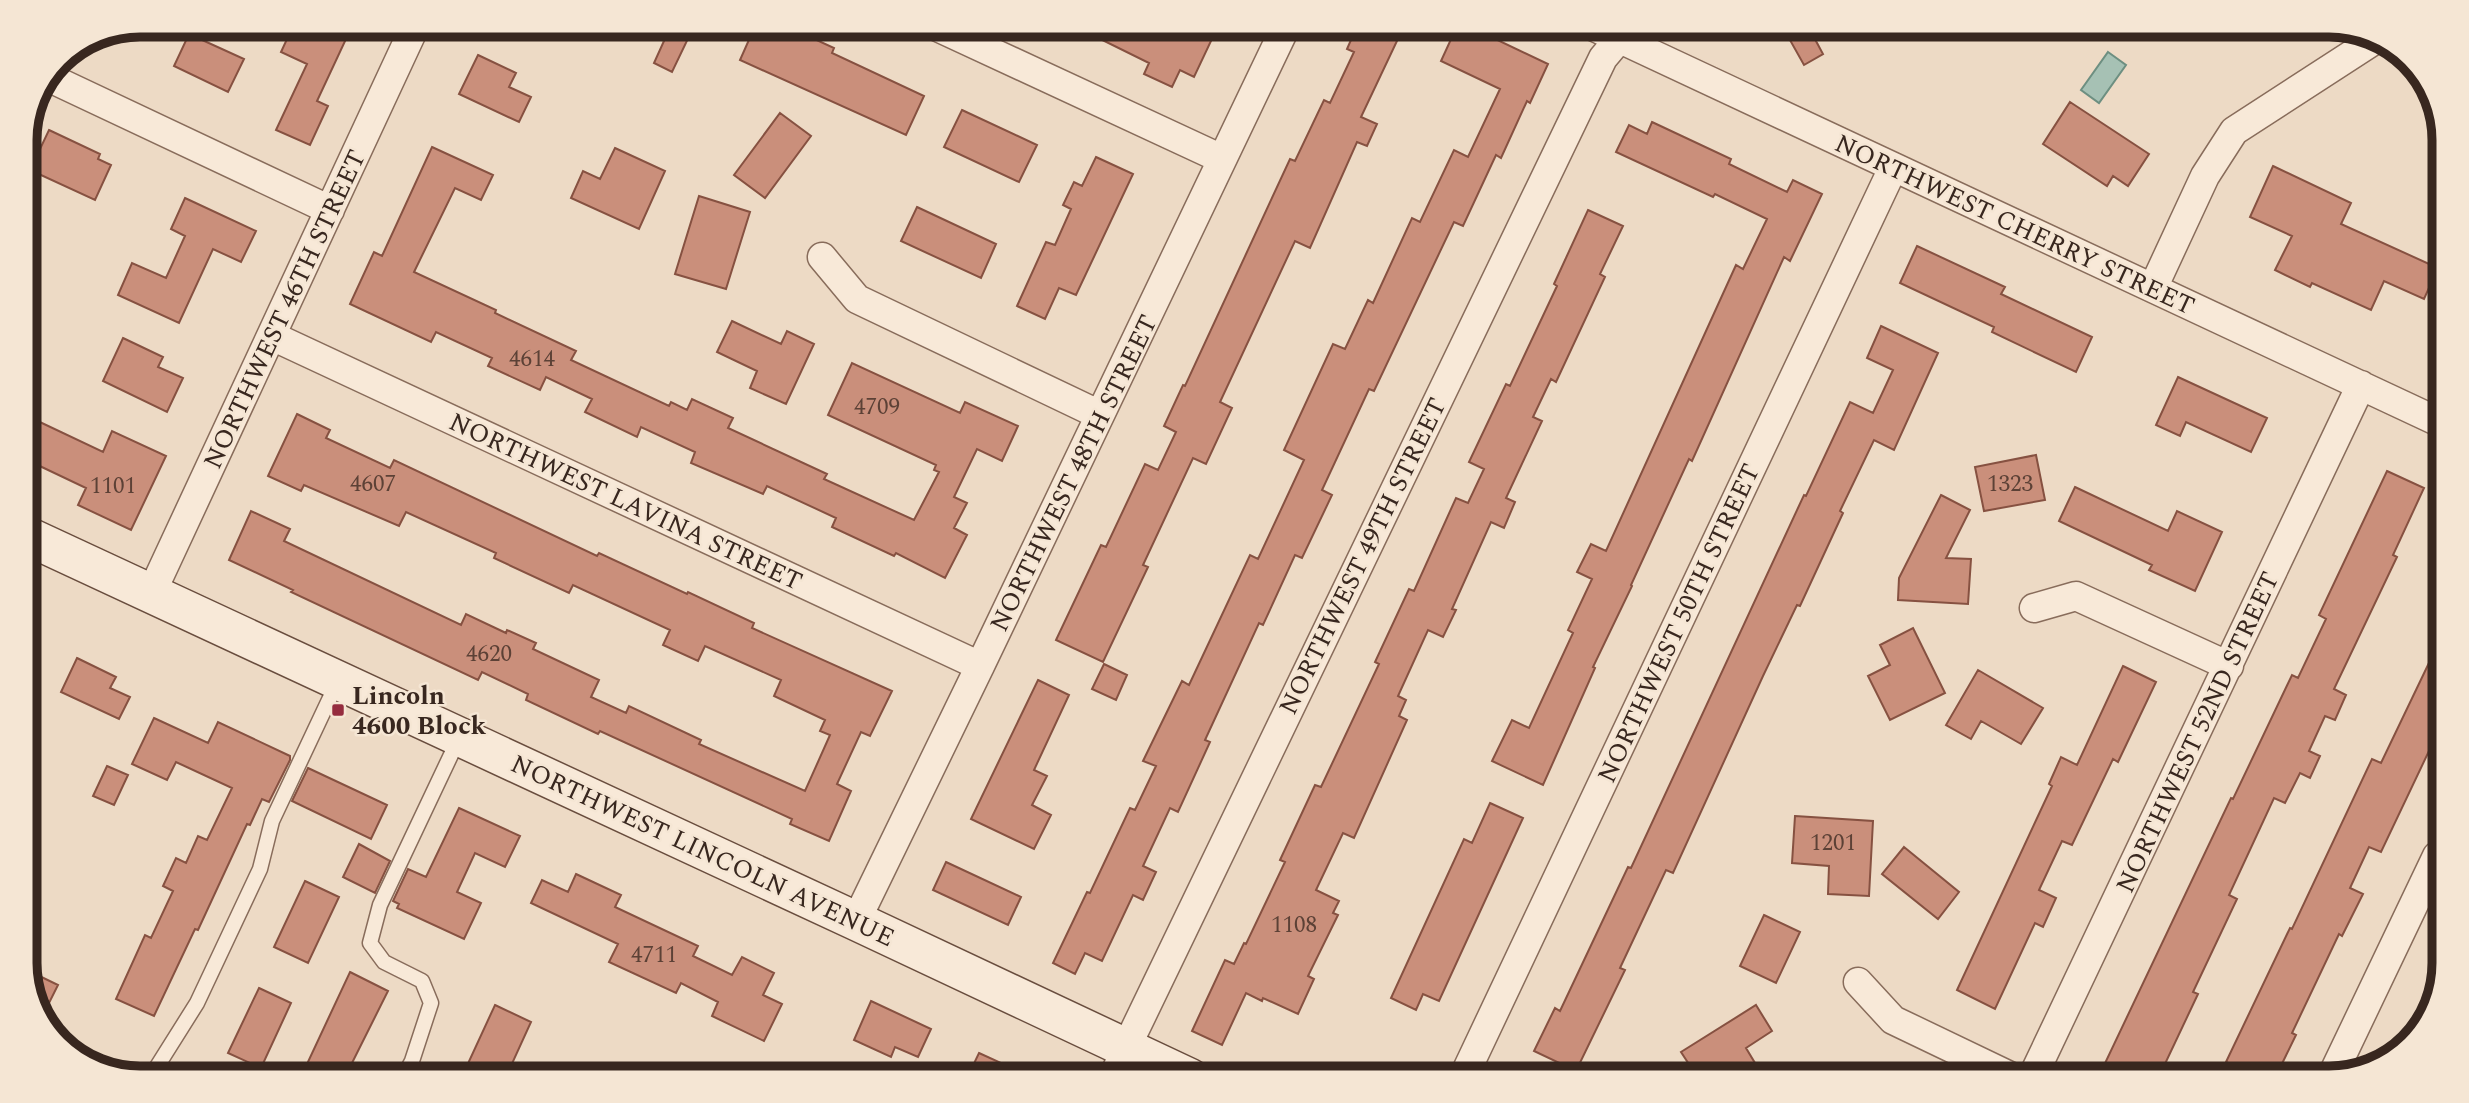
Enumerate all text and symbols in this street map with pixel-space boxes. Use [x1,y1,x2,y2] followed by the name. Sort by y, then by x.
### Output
[1828,124,2201,326] street label: NORTHWEST CHERRY STREET
[193,143,377,476] street label: NORTHWEST 46TH STREET
[980,308,1168,639] street label: NORTHWEST 48TH STREET
[509,342,556,377] house number: 4614
[854,390,900,425] house number: 4709
[1269,391,1457,722] street label: NORTHWEST 49TH STREET
[442,402,809,602] street label: NORTHWEST LAVINA STREET
[1587,457,1771,790] street label: NORTHWEST 50TH STREET
[350,467,396,502] house number: 4607
[1987,467,2033,502] house number: 1323
[90,469,136,504] house number: 1101
[2106,565,2290,900] street label: NORTHWEST 52ND STREET
[466,637,512,672] house number: 4620
[352,676,487,746] place label: Lincoln 4600 Block
[330,702,346,718] marker: Lincoln 4600 Block
[504,744,901,958] street label: NORTHWEST LINCOLN AVENUE
[1810,826,1856,861] house number: 1201
[1271,908,1317,943] house number: 1108
[631,938,677,973] house number: 4711

